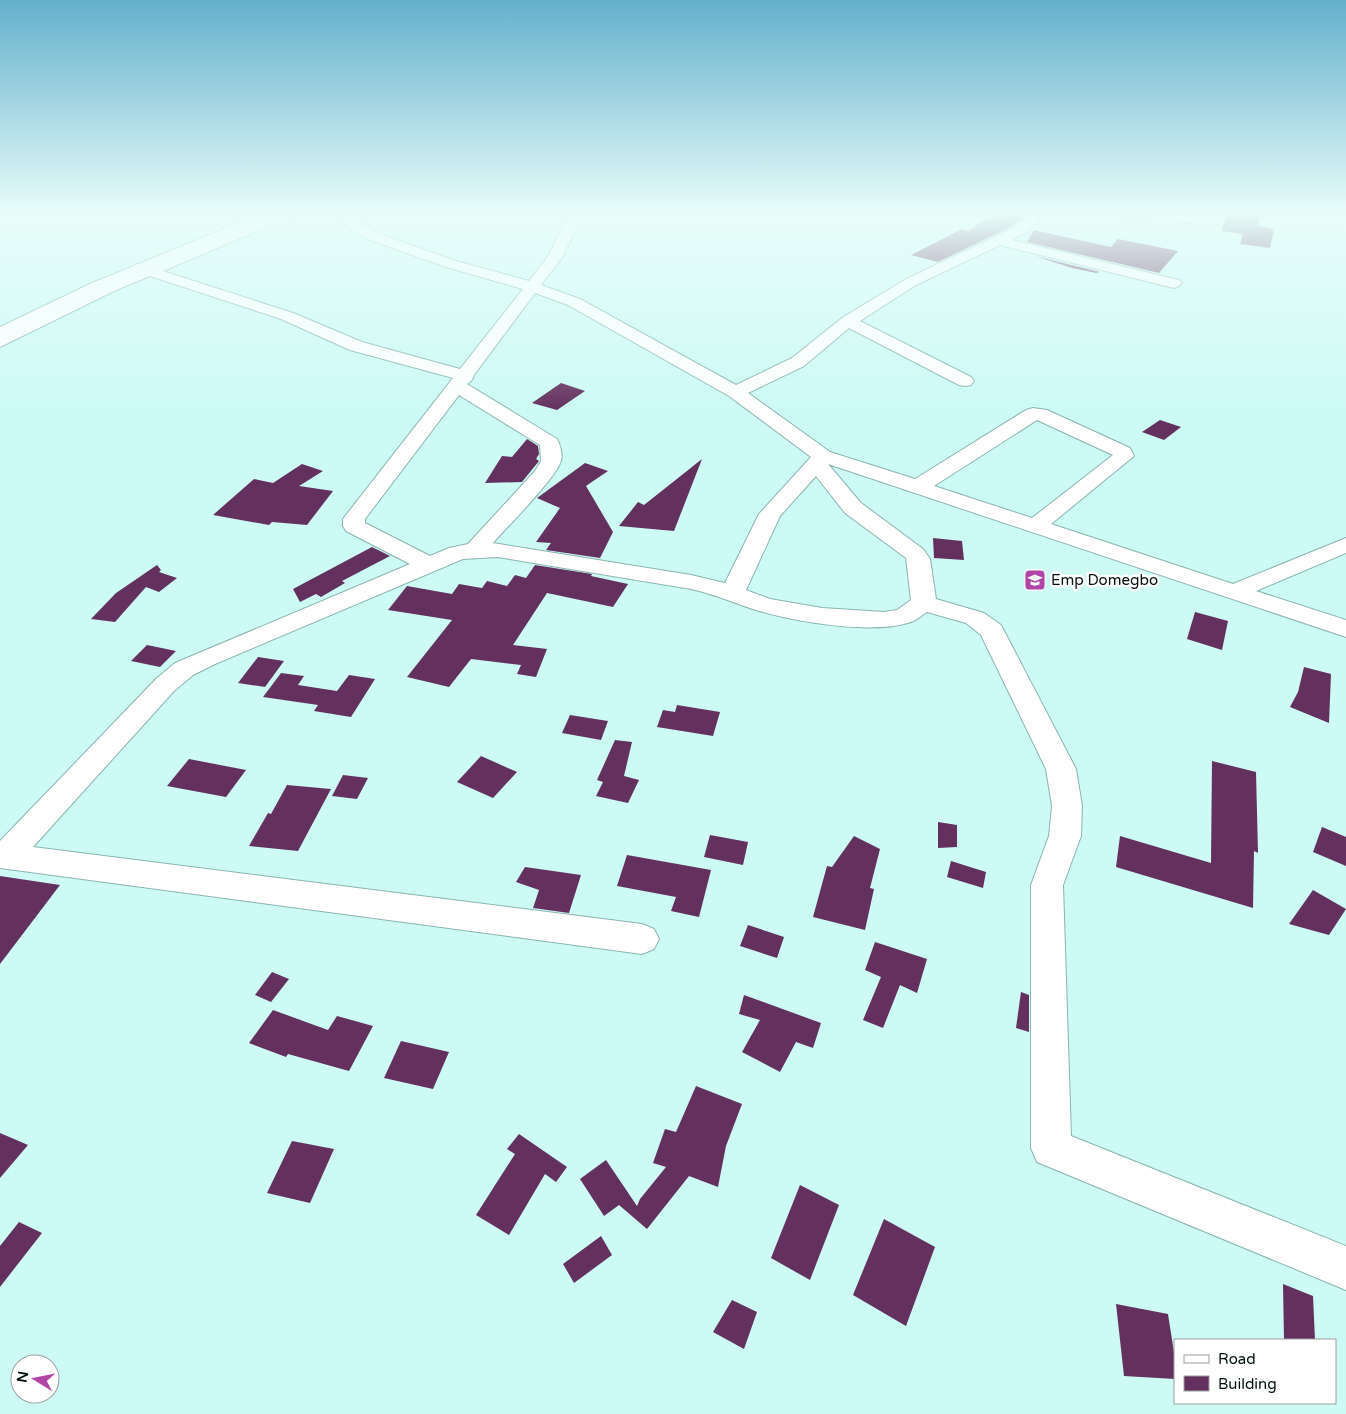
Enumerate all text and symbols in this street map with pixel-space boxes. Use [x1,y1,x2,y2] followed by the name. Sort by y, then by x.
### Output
[1023,568,1047,592] school or university icon: Emp Domegbo
[1051,571,1158,589] place label: Emp Domegbo
[1174,1339,1336,1404] legend
[1218,1350,1256,1368] text: Road
[10,1354,60,1404] north arrow
[13,1370,32,1384] text: N
[1218,1375,1277,1393] text: Building

